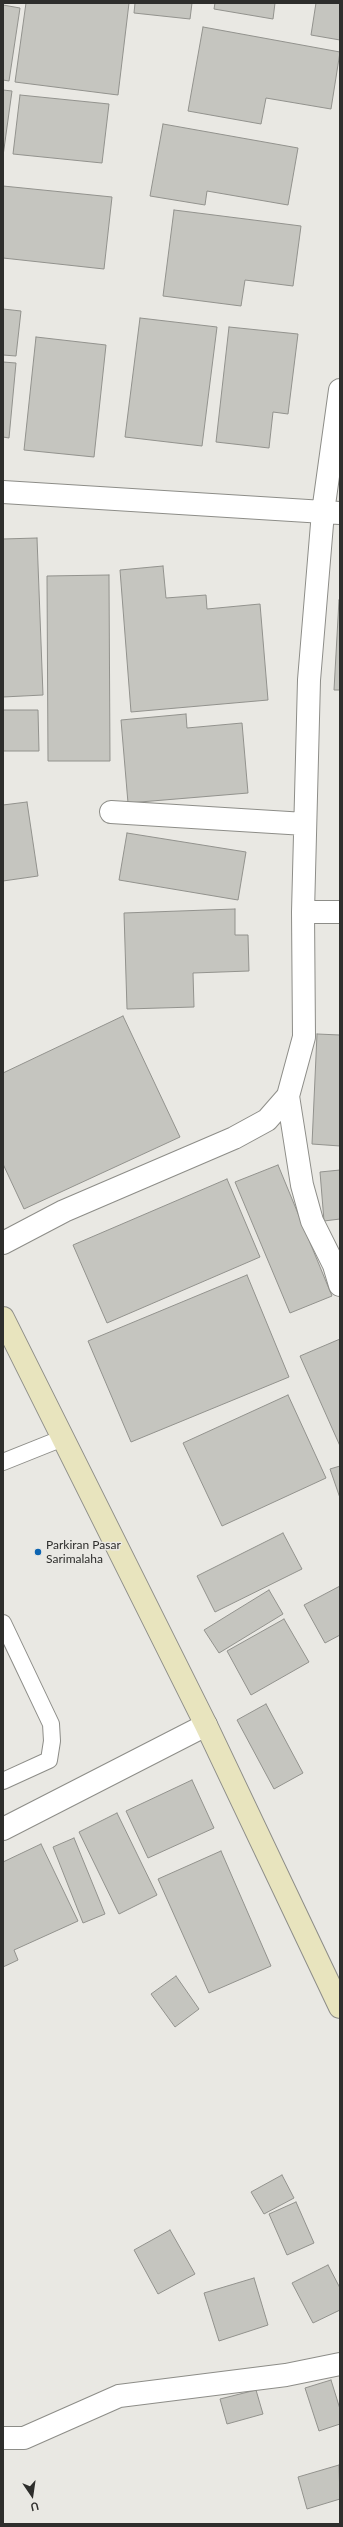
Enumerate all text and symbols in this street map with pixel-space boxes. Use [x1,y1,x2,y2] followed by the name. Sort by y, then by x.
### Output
[46,1538,121,1566] place label: Parkiran Pasar Sarimalaha
[33,1547,43,1557] marker: Parkiran Pasar Sarimalaha
[12,2475,52,2515] north arrow
[29,2500,40,2514] text: U

